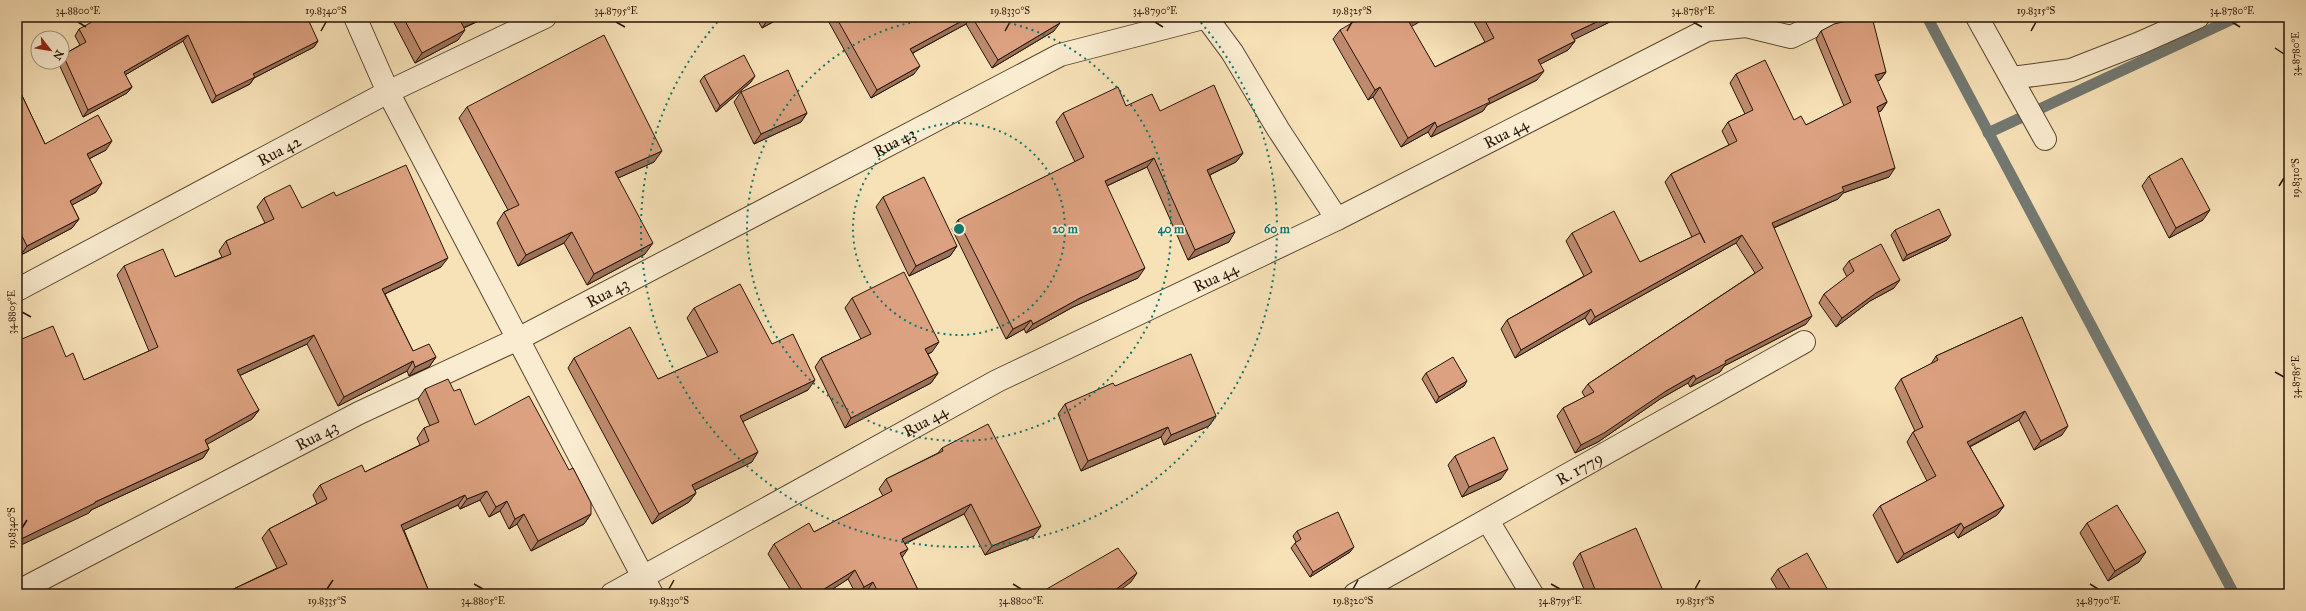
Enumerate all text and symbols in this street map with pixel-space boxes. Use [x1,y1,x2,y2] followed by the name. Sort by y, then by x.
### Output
[56,5,100,17] text: 34.8800°E
[305,5,347,17] text: 19.8340°S
[594,5,638,17] text: 34.8795°E
[990,5,1030,17] text: 19.8330°S
[1133,5,1177,17] text: 34.8790°E
[1332,5,1372,17] text: 19.8325°S
[1671,5,1715,17] text: 34.8785°E
[2017,5,2056,17] text: 19.8315°S
[2210,5,2254,17] text: 34.8780°E
[30,30,70,70] north arrow
[2290,32,2302,76] text: 34.8780°E
[50,48,66,63] text: N
[1480,113,1532,153] street label: Rua 44
[870,123,919,161] street label: Rua 43
[254,131,304,170] street label: Rua 42
[2290,158,2302,198] text: 19.8310°S
[952,222,966,236] centre of rings
[1052,222,1079,236] text: 20 m
[1158,222,1185,237] text: 40 m
[1264,222,1291,236] text: 60 m
[1190,258,1242,296] street label: Rua 44
[583,274,632,312] street label: Rua 43
[6,290,18,334] text: 34.8805°E
[2290,355,2302,399] text: 34.8785°E
[900,401,952,441] street label: Rua 44
[292,417,341,455] street label: Rua 43
[1553,448,1606,489] street label: R. 1779
[6,507,18,549] text: 19.8340°S
[308,595,347,607] text: 19.8335°S
[461,595,505,607] text: 34.8805°E
[649,595,689,607] text: 19.8330°S
[999,595,1043,607] text: 34.8800°E
[1333,595,1374,607] text: 19.8320°S
[1538,595,1582,607] text: 34.8795°E
[1676,595,1715,607] text: 19.8315°S
[2076,595,2120,607] text: 34.8790°E

